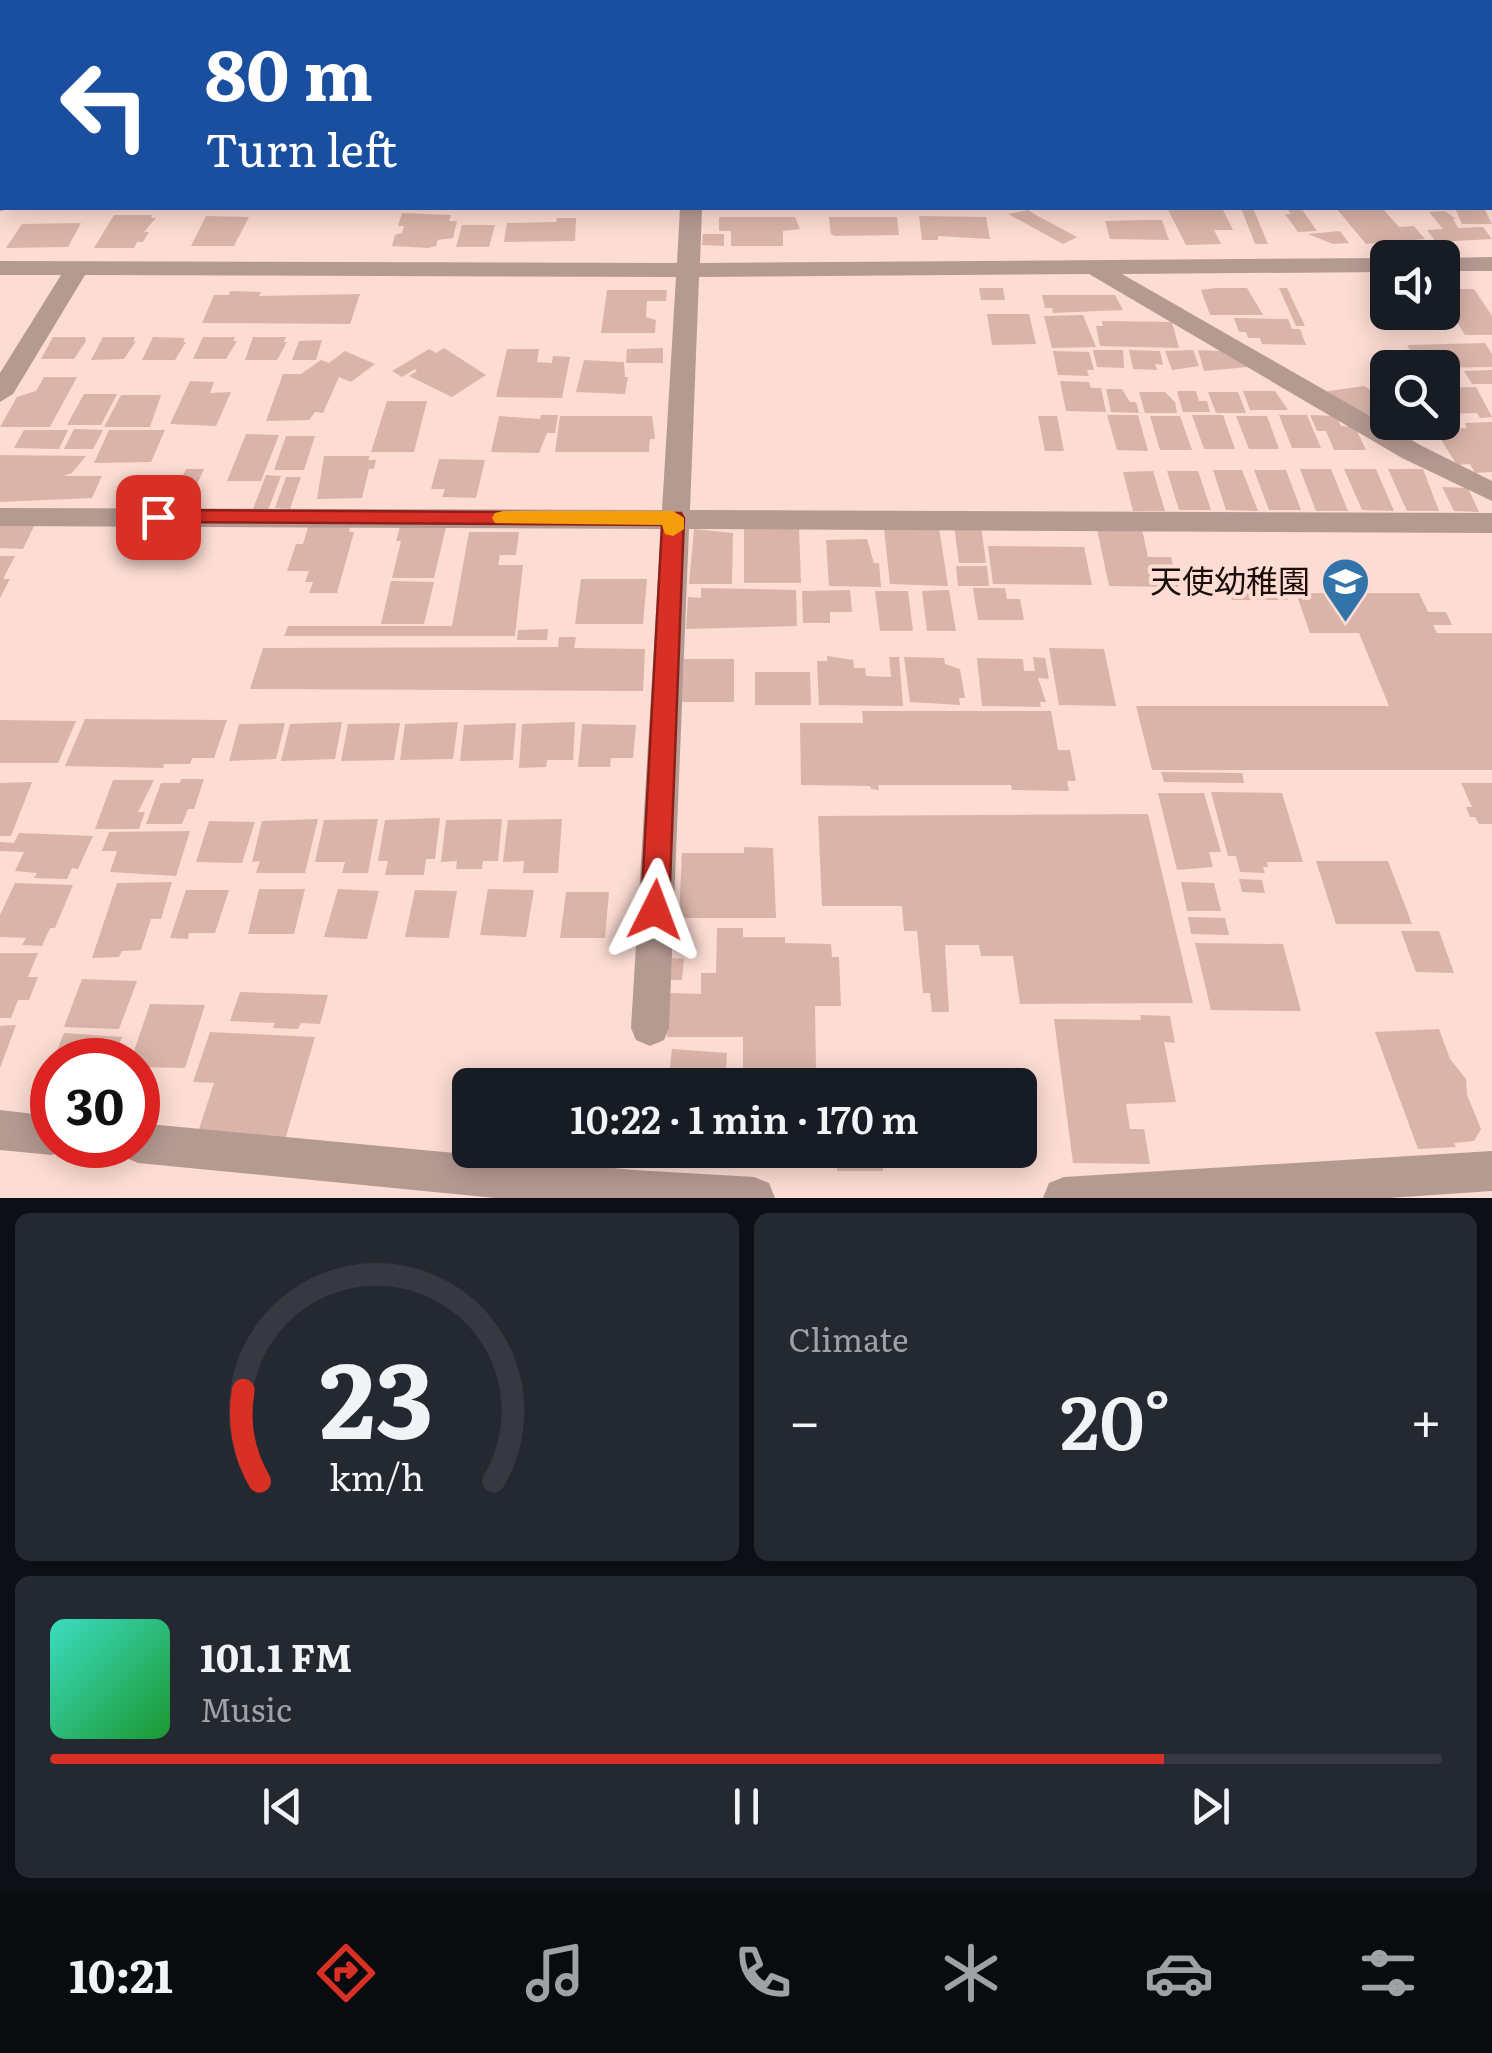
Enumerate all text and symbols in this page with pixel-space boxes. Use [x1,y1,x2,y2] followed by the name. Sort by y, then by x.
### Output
[205,19,373,123] text: 80 m
[40,40,170,170] icon: left
[205,114,397,181] text: Turn left
[1370,240,1460,440] map controls
[1370,240,1460,330] button: sound
[1370,350,1460,440] button: search
[116,475,201,560] pin
[131,490,186,545] icon: arrive
[1150,555,1310,603] place label: 天使幼稚園
[1319,556,1371,624] school or university icon: 天使幼稚園
[603,858,707,962] position arrow
[30,1038,160,1168] speed limit sign: 30
[570,1089,919,1146] text: 10:22 · 1 min · 170 m
[789,1314,909,1362] text: Climate
[320,1317,434,1471] text: 23
[1060,1362,1170,1473] text: 20°
[789,1377,821,1459] text: −
[1410,1377,1442,1459] text: +
[329,1449,424,1502] text: km/h
[200,1627,352,1684] text: 101.1 FM
[200,1684,292,1732] text: Music
[255,1779,310,1834] icon: previous
[719,1779,774,1834] icon: pause
[1183,1779,1238,1834] icon: next
[311,1938,381,2008] icon: directions
[520,1938,590,2008] icon: music
[728,1938,798,2008] icon: phone
[936,1938,1006,2008] icon: climate
[1144,1938,1214,2008] icon: car
[1353,1938,1423,2008] icon: filters
[69,1940,173,2007] text: 10:21

